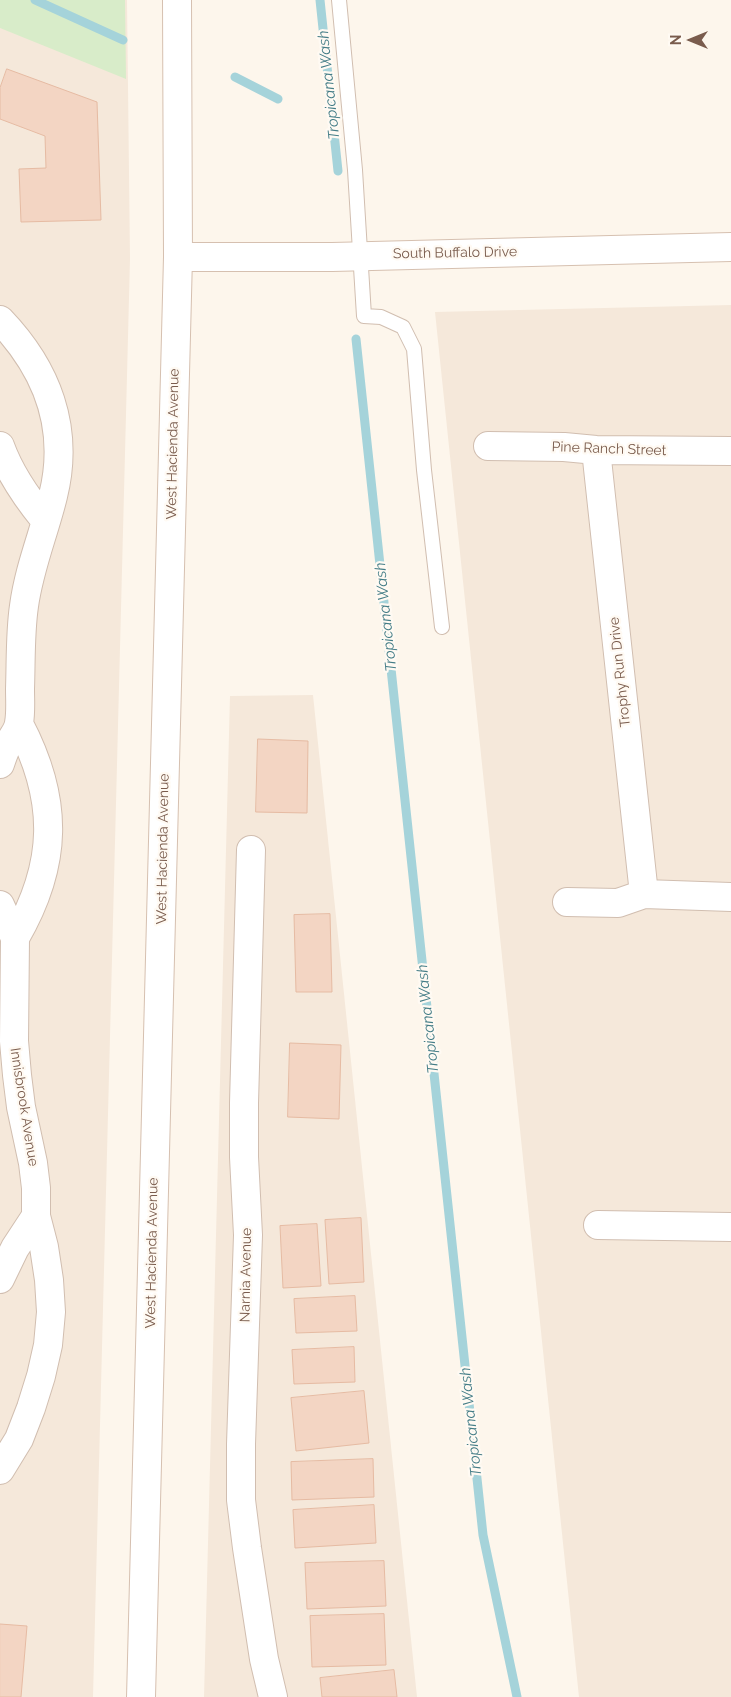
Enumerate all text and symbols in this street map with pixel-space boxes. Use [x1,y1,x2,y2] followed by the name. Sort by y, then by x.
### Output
[666,15,716,65] north arrow
[314,30,344,140] water label: Tropicana Wash
[668,35,684,45] text: N
[393,244,517,262] street label: South Buffalo Drive
[163,368,183,520] street label: West Hacienda Avenue
[551,439,667,459] street label: Pine Ranch Street
[371,562,401,672] water label: Tropicana Wash
[606,616,634,728] street label: Trophy Run Drive
[153,773,173,925] street label: West Hacienda Avenue
[413,964,443,1074] water label: Tropicana Wash
[6,1047,42,1167] street label: Innisbrook Avenue
[142,1177,162,1329] street label: West Hacienda Avenue
[237,1227,255,1323] street label: Narnia Avenue
[456,1367,486,1477] water label: Tropicana Wash

